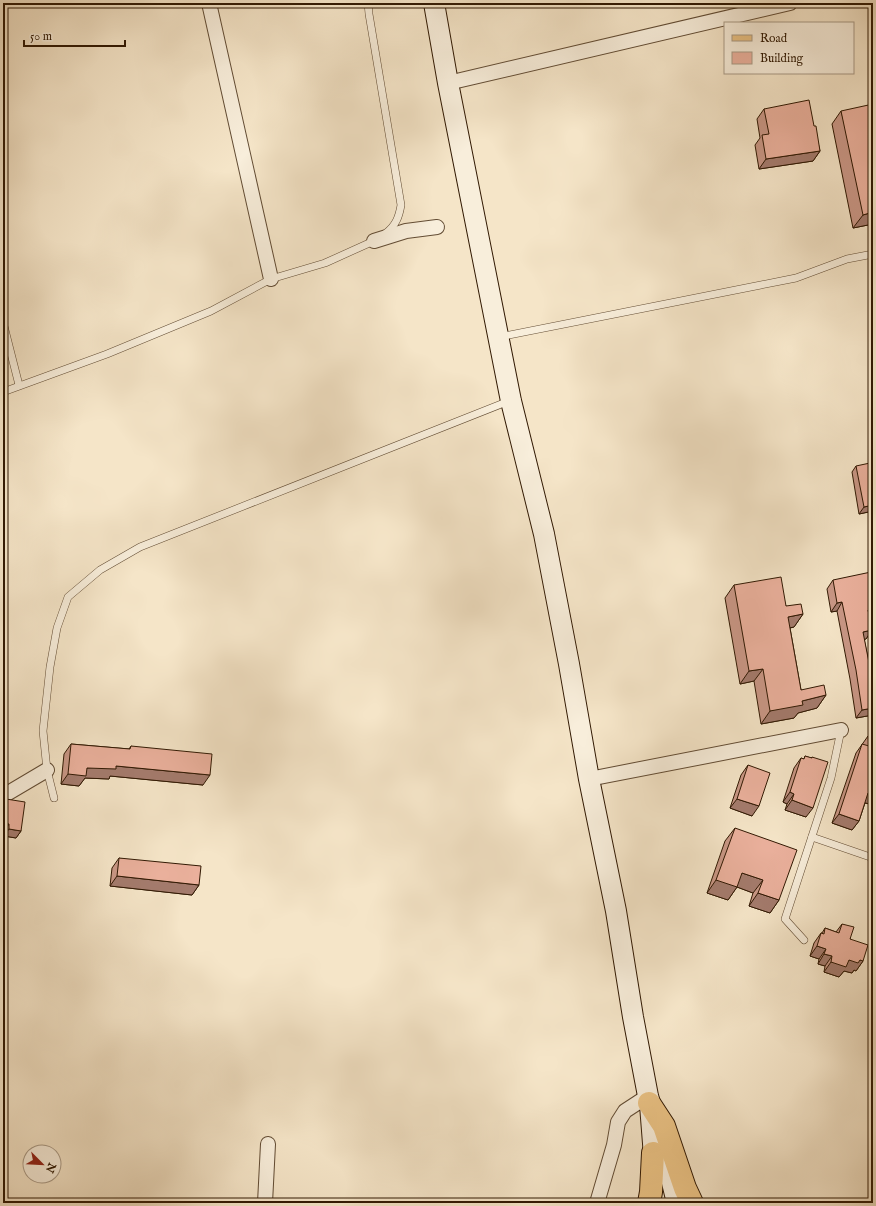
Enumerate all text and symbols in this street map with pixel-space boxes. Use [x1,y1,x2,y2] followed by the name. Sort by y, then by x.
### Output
[24,22,125,48] scale bar
[724,22,854,74] legend
[30,29,52,44] text: 50 m
[760,31,788,46] text: Road
[760,51,804,66] text: Building
[22,1144,62,1184] north arrow
[42,1160,59,1175] text: N

